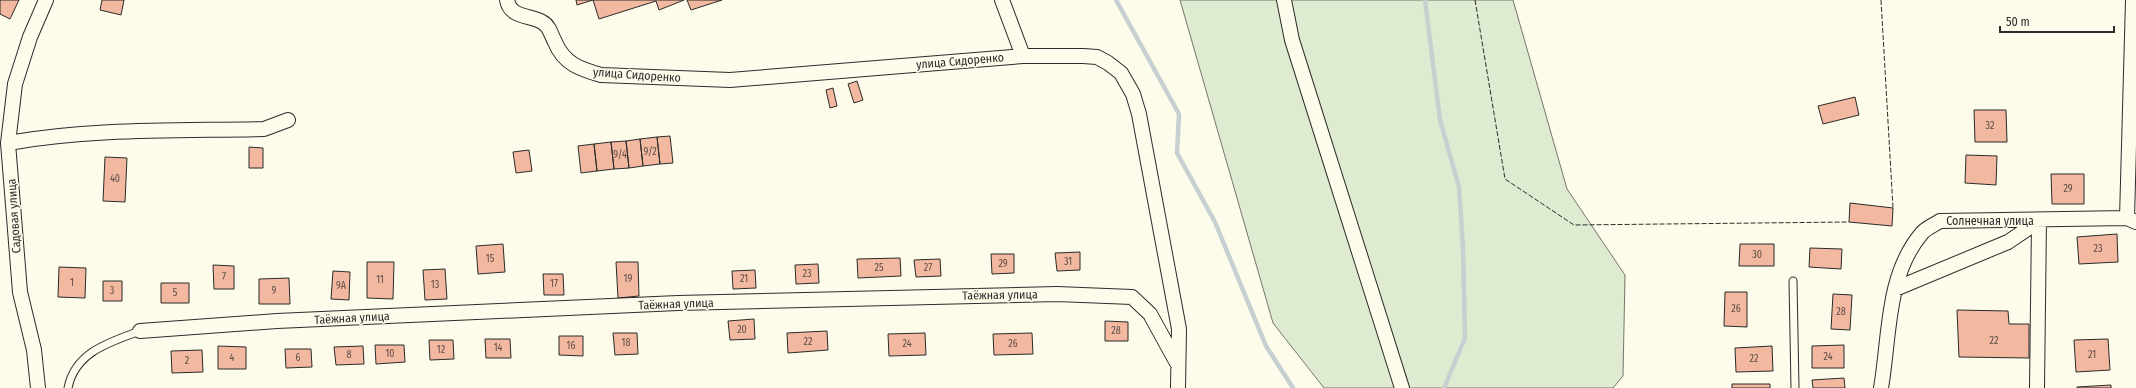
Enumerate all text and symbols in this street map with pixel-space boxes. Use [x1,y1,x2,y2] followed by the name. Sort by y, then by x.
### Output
[2000,8,2114,34] scale bar
[2006,15,2030,29] text: 50 m
[915,50,1005,72] street label: улица Сидоренко
[593,65,681,85] street label: улица Сидоренко
[1986,120,1995,132] house number: 32
[643,146,657,158] house number: 9/2
[613,149,627,161] house number: 9/4
[110,173,120,185] house number: 40
[4,178,24,254] street label: Садовая улица
[2063,183,2073,195] house number: 29
[1946,214,2034,228] street label: Солнечная улица
[2094,243,2103,255] house number: 23
[1752,249,1762,261] house number: 30
[486,253,495,265] house number: 15
[1064,256,1072,268] house number: 31
[998,258,1008,270] house number: 29
[875,262,884,274] house number: 25
[924,262,932,274] house number: 27
[803,268,812,280] house number: 23
[222,271,226,283] house number: 7
[624,273,633,285] house number: 19
[740,273,748,285] house number: 21
[376,274,384,286] house number: 11
[70,277,74,289] house number: 1
[550,278,558,290] house number: 17
[431,279,440,291] house number: 13
[336,280,347,292] house number: 9А
[110,285,115,297] house number: 3
[272,285,277,297] house number: 9
[173,287,178,299] house number: 5
[962,287,1038,303] street label: Таёжная улица
[638,296,714,312] street label: Таёжная улица
[1731,303,1741,315] house number: 26
[1836,306,1846,318] house number: 28
[314,309,390,327] street label: Таёжная улица
[737,324,747,336] house number: 20
[1111,325,1121,337] house number: 28
[1990,335,1999,347] house number: 22
[804,336,813,348] house number: 22
[622,337,630,349] house number: 18
[902,338,912,350] house number: 24
[1008,338,1018,350] house number: 26
[567,340,575,352] house number: 16
[494,342,503,354] house number: 14
[437,344,446,356] house number: 12
[385,348,395,360] house number: 10
[347,349,352,361] house number: 8
[2088,349,2096,361] house number: 21
[1823,351,1833,363] house number: 24
[230,352,235,364] house number: 4
[296,352,301,364] house number: 6
[1750,353,1759,365] house number: 22
[185,355,190,367] house number: 2

